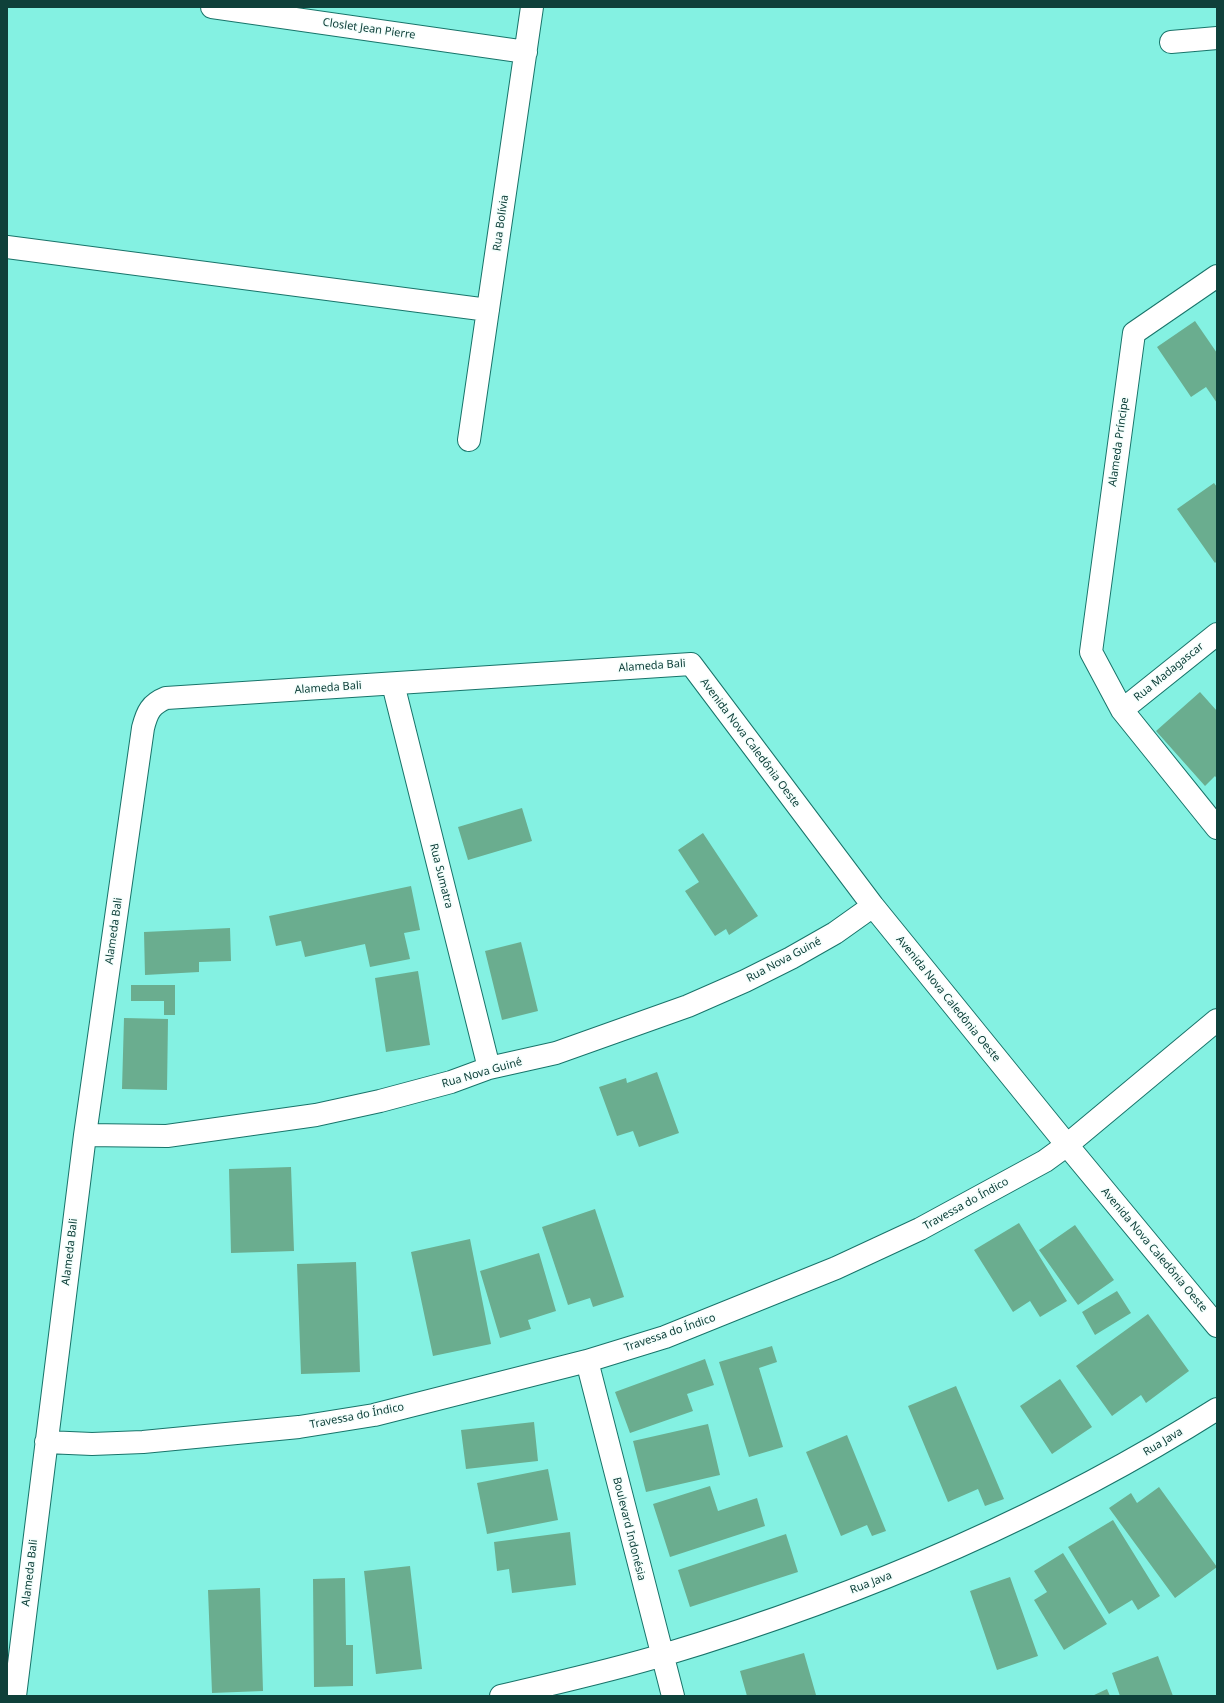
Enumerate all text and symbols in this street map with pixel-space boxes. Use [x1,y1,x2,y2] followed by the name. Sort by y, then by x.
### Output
[322,16,416,42] street label: Closlet Jean Pierre
[491,194,511,252] street label: Rua Bolívia
[1106,396,1132,488] street label: Alameda Príncipe
[1131,640,1207,704] street label: Rua Madagascar
[618,657,686,675] street label: Alameda Bali
[697,676,803,810] street label: Avenida Nova Caledônia Oeste
[294,679,362,697] street label: Alameda Bali
[427,842,455,910] street label: Rua Sumatra
[103,897,125,965] street label: Alameda Bali
[893,933,1003,1065] street label: Avenida Nova Caledônia Oeste
[744,935,824,985] street label: Rua Nova Guiné
[440,1055,524,1091] street label: Rua Nova Guiné
[921,1175,1011,1233] street label: Travessa do Índico
[1098,1185,1210,1315] street label: Avenida Nova Caledônia Oeste
[59,1218,81,1286] street label: Alameda Bali
[623,1311,717,1355] street label: Travessa do Índico
[309,1400,405,1432] street label: Travessa do Índico
[1141,1425,1185,1459] street label: Rua Java
[610,1476,648,1582] street label: Boulevard Indonésia
[19,1539,41,1607] street label: Alameda Bali
[848,1569,894,1597] street label: Rua Java

